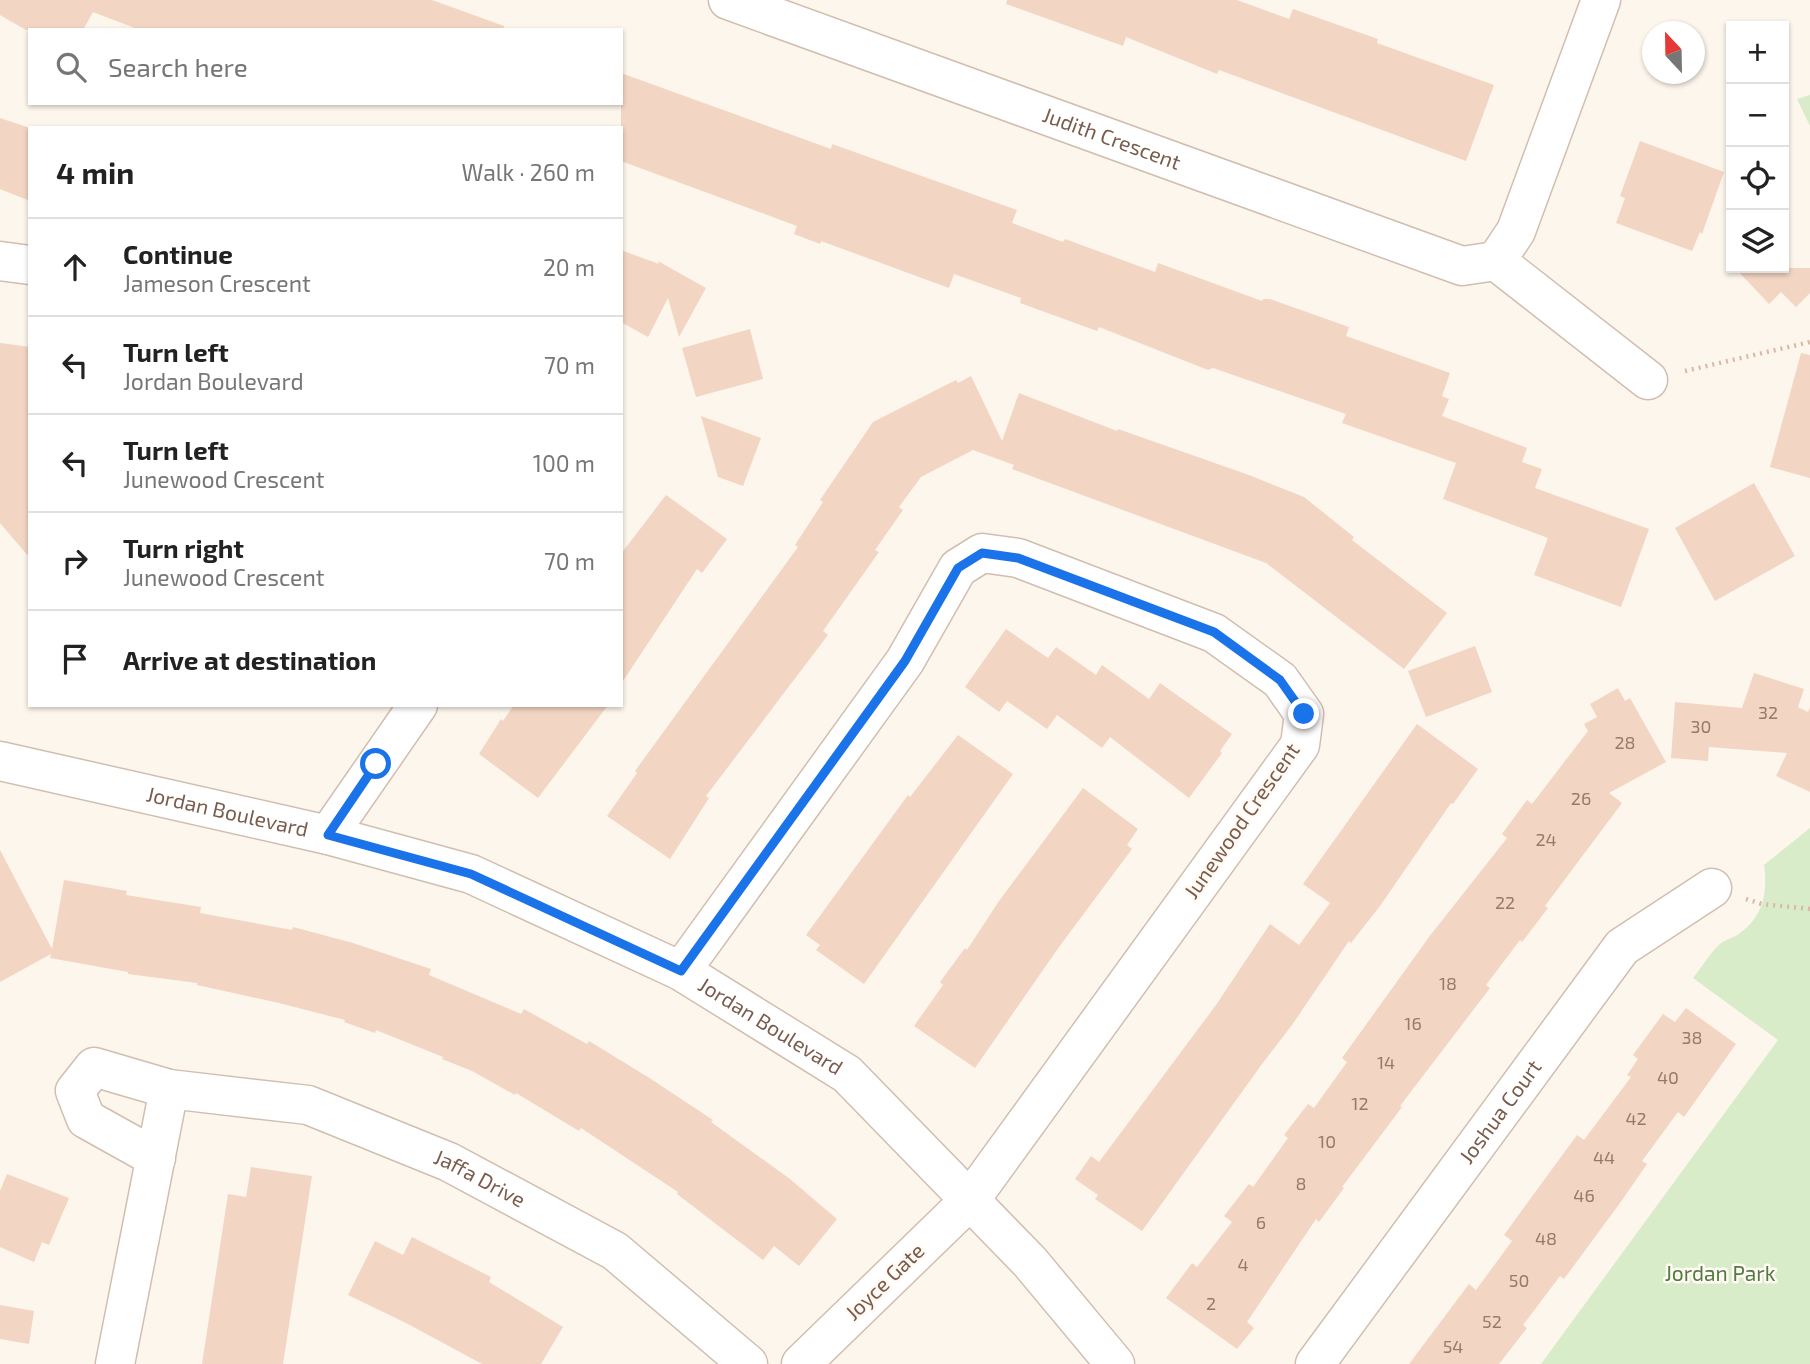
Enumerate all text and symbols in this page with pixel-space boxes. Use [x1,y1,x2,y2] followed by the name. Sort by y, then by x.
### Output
[1642,21,1705,84] north arrow
[1726,21,1789,273] map controls
[1726,21,1789,84] button: +
[28,28,623,105] search box
[52,48,90,86] icon: search
[108,51,248,82] text: Search here
[1726,84,1789,147] button: −
[1040,101,1185,174] street label: Judith Crescent
[1726,147,1789,210] button: locate
[56,154,134,190] text: 4 min
[462,158,595,186] text: Walk · 260 m
[1726,210,1789,273] button: layers
[123,238,233,269] text: Continue
[56,248,94,286] icon: ahead
[543,253,595,281] text: 20 m
[123,269,311,297] text: Jameson Crescent
[123,336,229,367] text: Turn left
[56,346,94,384] icon: left
[544,351,595,379] text: 70 m
[123,367,304,395] text: Jordan Boulevard
[123,434,229,465] text: Turn left
[56,444,94,482] icon: left
[533,449,595,477] text: 100 m
[123,465,325,493] text: Junewood Crescent
[123,532,244,563] text: Turn right
[56,542,94,580] icon: right
[544,547,595,575] text: 70 m
[123,563,325,591] text: Junewood Crescent
[56,640,94,678] icon: arrive
[123,644,376,675] text: Arrive at destination
[1288,698,1319,729] route end
[1758,701,1778,723] house number: 32
[1691,715,1711,737] house number: 30
[1614,731,1636,753] house number: 28
[1178,738,1304,903] street label: Junewood Crescent
[360,748,391,779] route start
[144,780,311,841] street label: Jordan Boulevard
[1571,787,1591,809] house number: 26
[1535,828,1557,850] house number: 24
[1495,891,1515,913] house number: 22
[694,971,848,1079] street label: Jordan Boulevard
[1439,972,1457,994] house number: 18
[1404,1012,1422,1034] house number: 16
[1682,1026,1702,1048] house number: 38
[1377,1051,1395,1073] house number: 14
[1453,1054,1546,1168] street label: Joshua Court
[1657,1066,1679,1088] house number: 40
[1351,1092,1369,1114] house number: 12
[1625,1107,1647,1129] house number: 42
[1318,1130,1336,1152] house number: 10
[431,1143,530,1212] street label: Jaffa Drive
[1593,1146,1615,1168] house number: 44
[1296,1172,1306,1194] house number: 8
[1573,1184,1595,1206] house number: 46
[1256,1211,1266,1233] house number: 6
[1535,1227,1557,1249] house number: 48
[839,1237,929,1325] street label: Joyce Gate
[1237,1253,1249,1275] house number: 4
[1665,1260,1776,1285] park label: Jordan Park
[1509,1269,1529,1291] house number: 50
[1206,1292,1216,1314] house number: 2
[1482,1310,1502,1332] house number: 52
[1443,1335,1463,1357] house number: 54

